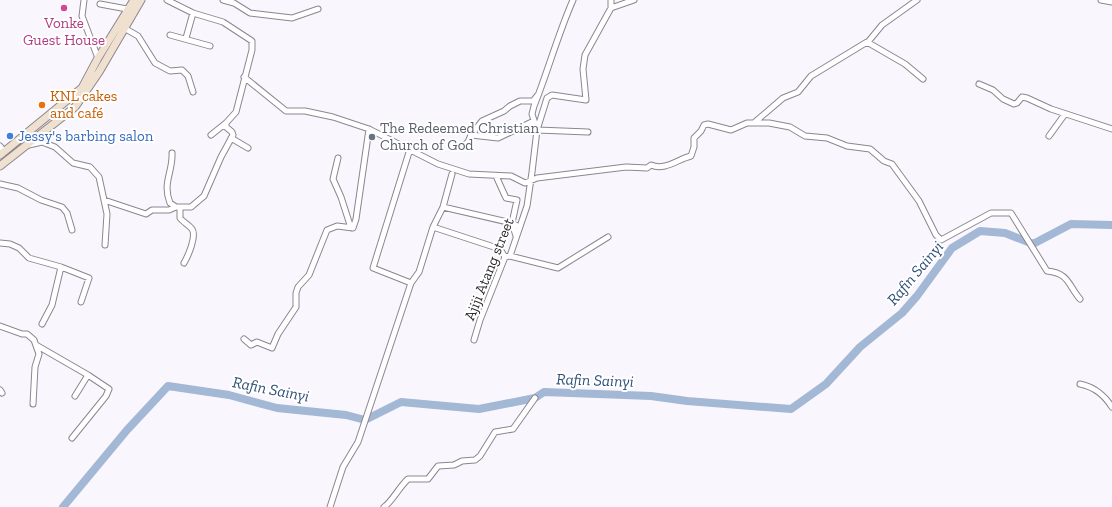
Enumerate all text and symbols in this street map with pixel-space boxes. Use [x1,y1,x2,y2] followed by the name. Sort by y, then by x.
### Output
[59,3,69,13] marker: Vonke Guest House
[23,14,105,49] place label: Vonke Guest House
[50,87,117,122] place label: KNL cakes and café
[37,100,47,110] marker: KNL cakes and café
[380,119,539,154] place label: The Redeemed Christian Church of God
[18,127,154,145] place label: Jessy's barbing salon
[5,131,15,141] marker: Jessy's barbing salon
[367,132,377,142] marker: The Redeemed Christian Church of God
[460,215,518,323] street label: Ajiji Atang street
[883,237,947,309] water label: Rafin Sainyi
[556,369,634,391] water label: Rafin Sainyi
[231,372,311,406] water label: Rafin Sainyi

